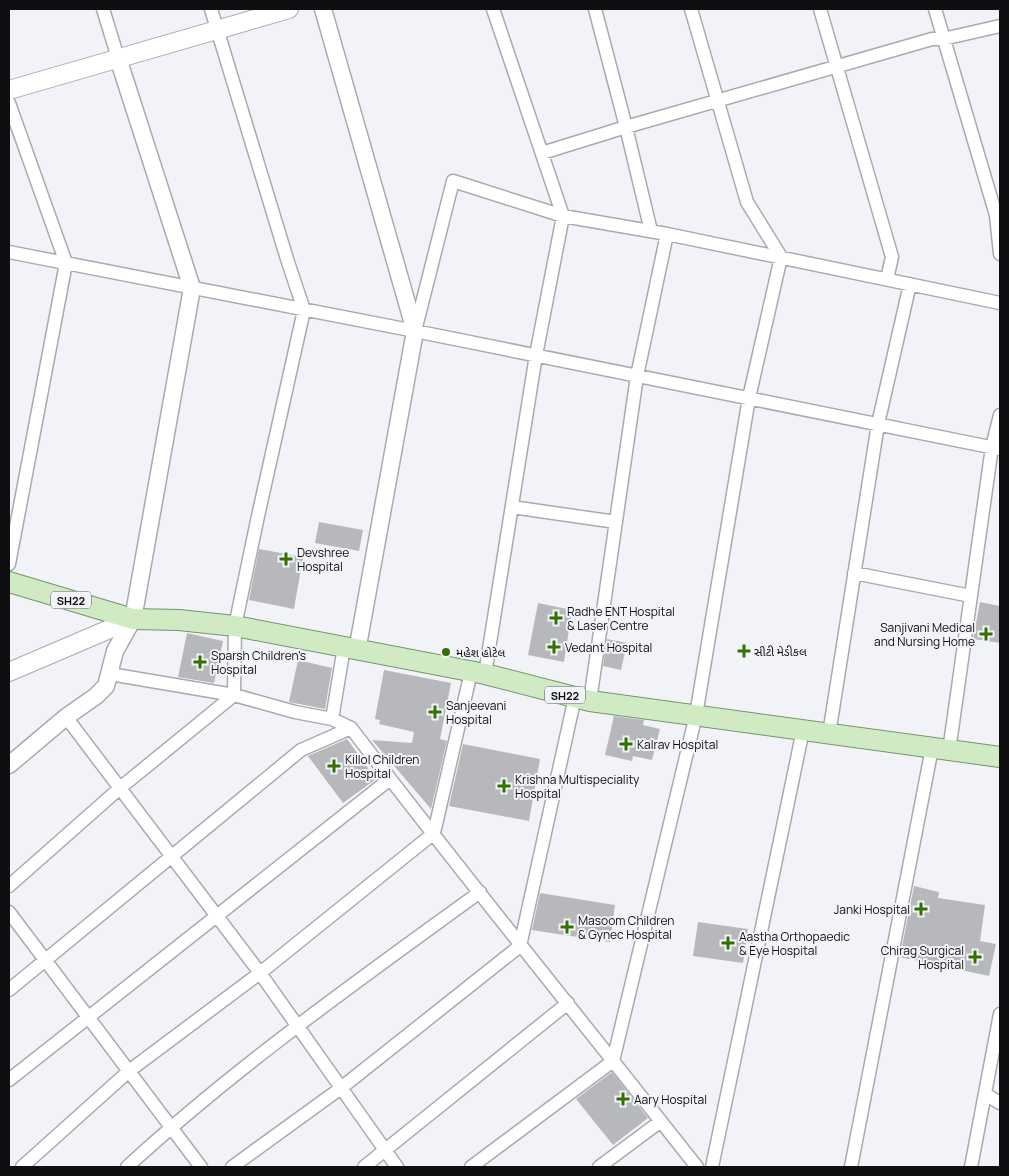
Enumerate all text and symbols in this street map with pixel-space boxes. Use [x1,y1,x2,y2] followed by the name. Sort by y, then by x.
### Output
[297,544,349,575] place label: Devshree Hospital
[279,552,293,566] marker: Devshree Hospital
[51,592,91,608] road number: SH22
[567,603,675,634] place label: Radhe ENT Hospital & Laser Centre
[549,611,563,625] marker: Radhe ENT Hospital & Laser Centre
[874,619,975,650] place label: Sanjivani Medical and Nursing Home
[979,627,993,641] marker: Sanjivani Medical and Nursing Home
[565,639,652,656] place label: Vedant Hospital
[547,640,561,654] marker: Vedant Hospital
[754,643,807,660] place label: સીટી મેડીકલ
[456,644,505,661] place label: મહેશ હોટેલ
[738,645,750,657] marker: સીટી મેડીકલ
[440,646,452,658] marker: મહેશ હોટેલ
[211,647,306,678] place label: Sparsh Children's Hospital
[193,655,207,669] marker: Sparsh Children's Hospital
[545,686,585,704] road number: SH22
[446,697,506,728] place label: Sanjeevani Hospital
[428,705,442,719] marker: Sanjeevani Hospital
[637,736,718,753] place label: Kalrav Hospital
[619,737,633,751] marker: Kalrav Hospital
[345,751,419,782] place label: Killol Children Hospital
[327,759,341,773] marker: Killol Children Hospital
[515,771,640,802] place label: Krishna Multispeciality Hospital
[497,779,511,793] marker: Krishna Multispeciality Hospital
[834,901,910,918] place label: Janki Hospital
[914,902,928,916] marker: Janki Hospital
[578,912,674,943] place label: Masoom Children & Gynec Hospital
[560,920,574,934] marker: Masoom Children & Gynec Hospital
[739,928,850,959] place label: Aastha Orthopaedic & Eye Hospital
[721,936,735,950] marker: Aastha Orthopaedic & Eye Hospital
[881,942,964,973] place label: Chirag Surgical Hospital
[968,950,982,964] marker: Chirag Surgical Hospital
[634,1091,707,1108] place label: Aary Hospital
[616,1092,630,1106] marker: Aary Hospital

